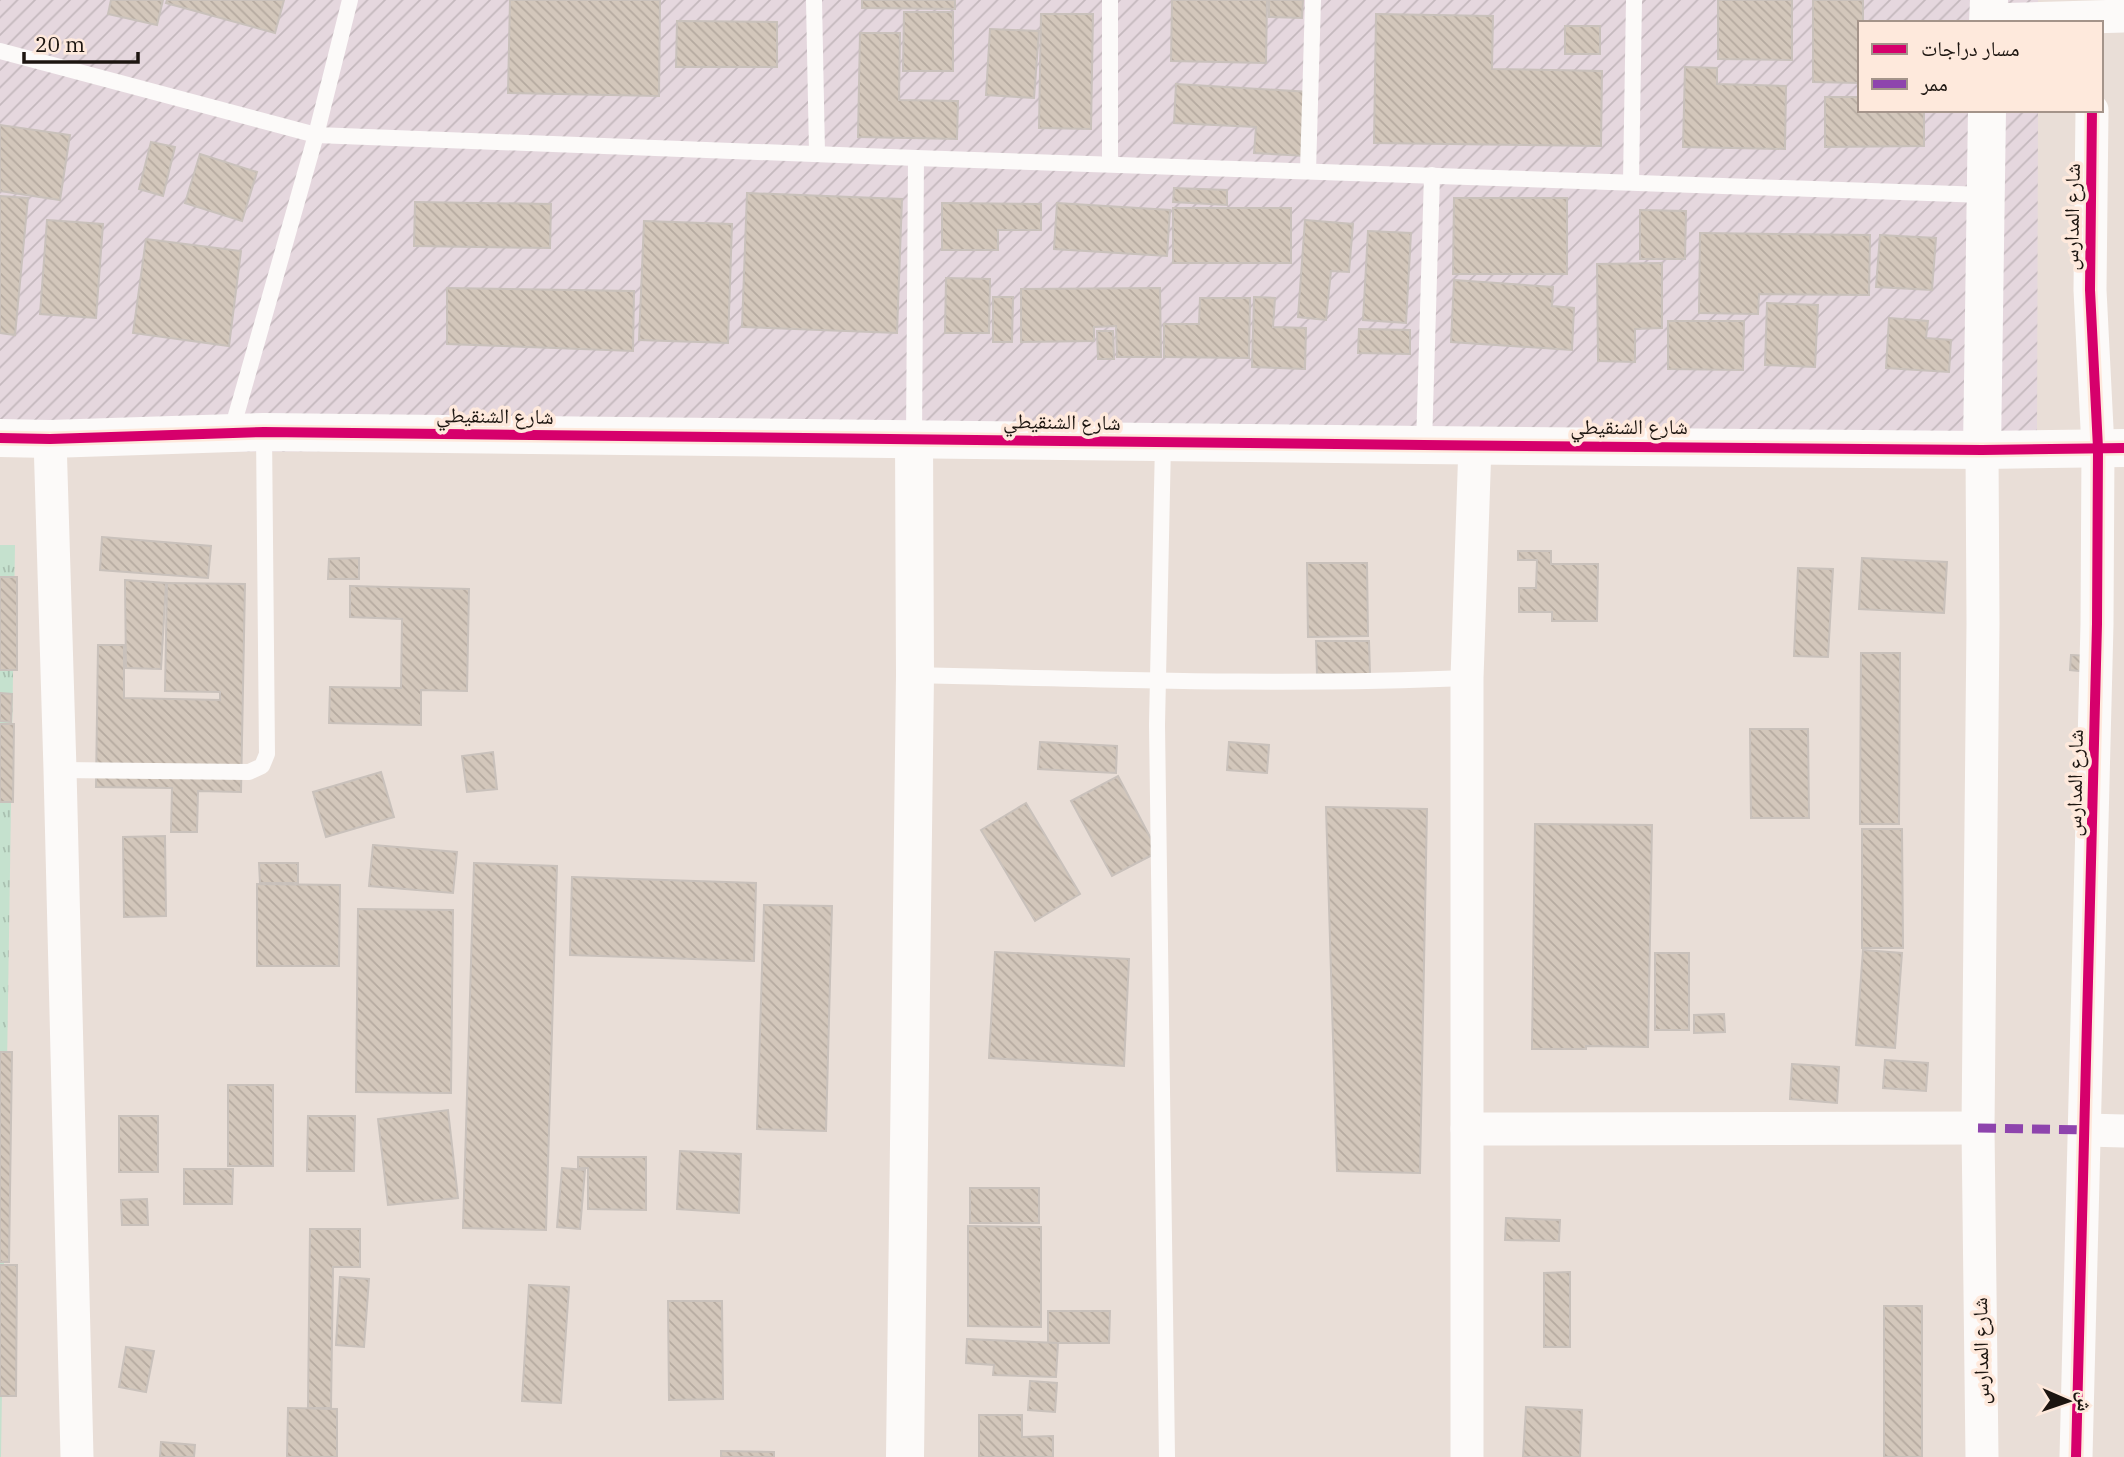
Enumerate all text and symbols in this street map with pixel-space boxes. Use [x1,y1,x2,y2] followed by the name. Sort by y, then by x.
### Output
[24,21,138,65] scale bar
[1858,21,2103,112] legend
[35,30,85,58] text: 20 m
[1921,34,2019,62] text: مسار دراجات
[1920,69,1948,97] text: ممر
[2056,163,2086,271] street label: شارع المدارس
[436,400,554,433] street label: شارع الشنقيطي
[1003,406,1121,439] street label: شارع الشنقيطي
[1570,412,1688,443] street label: شارع الشنقيطي
[2059,729,2089,837] street label: شارع المدارس
[1965,1297,1995,1405] street label: شارع المدارس
[2033,1366,2103,1436] north arrow
[2073,1391,2097,1412] text: ش

